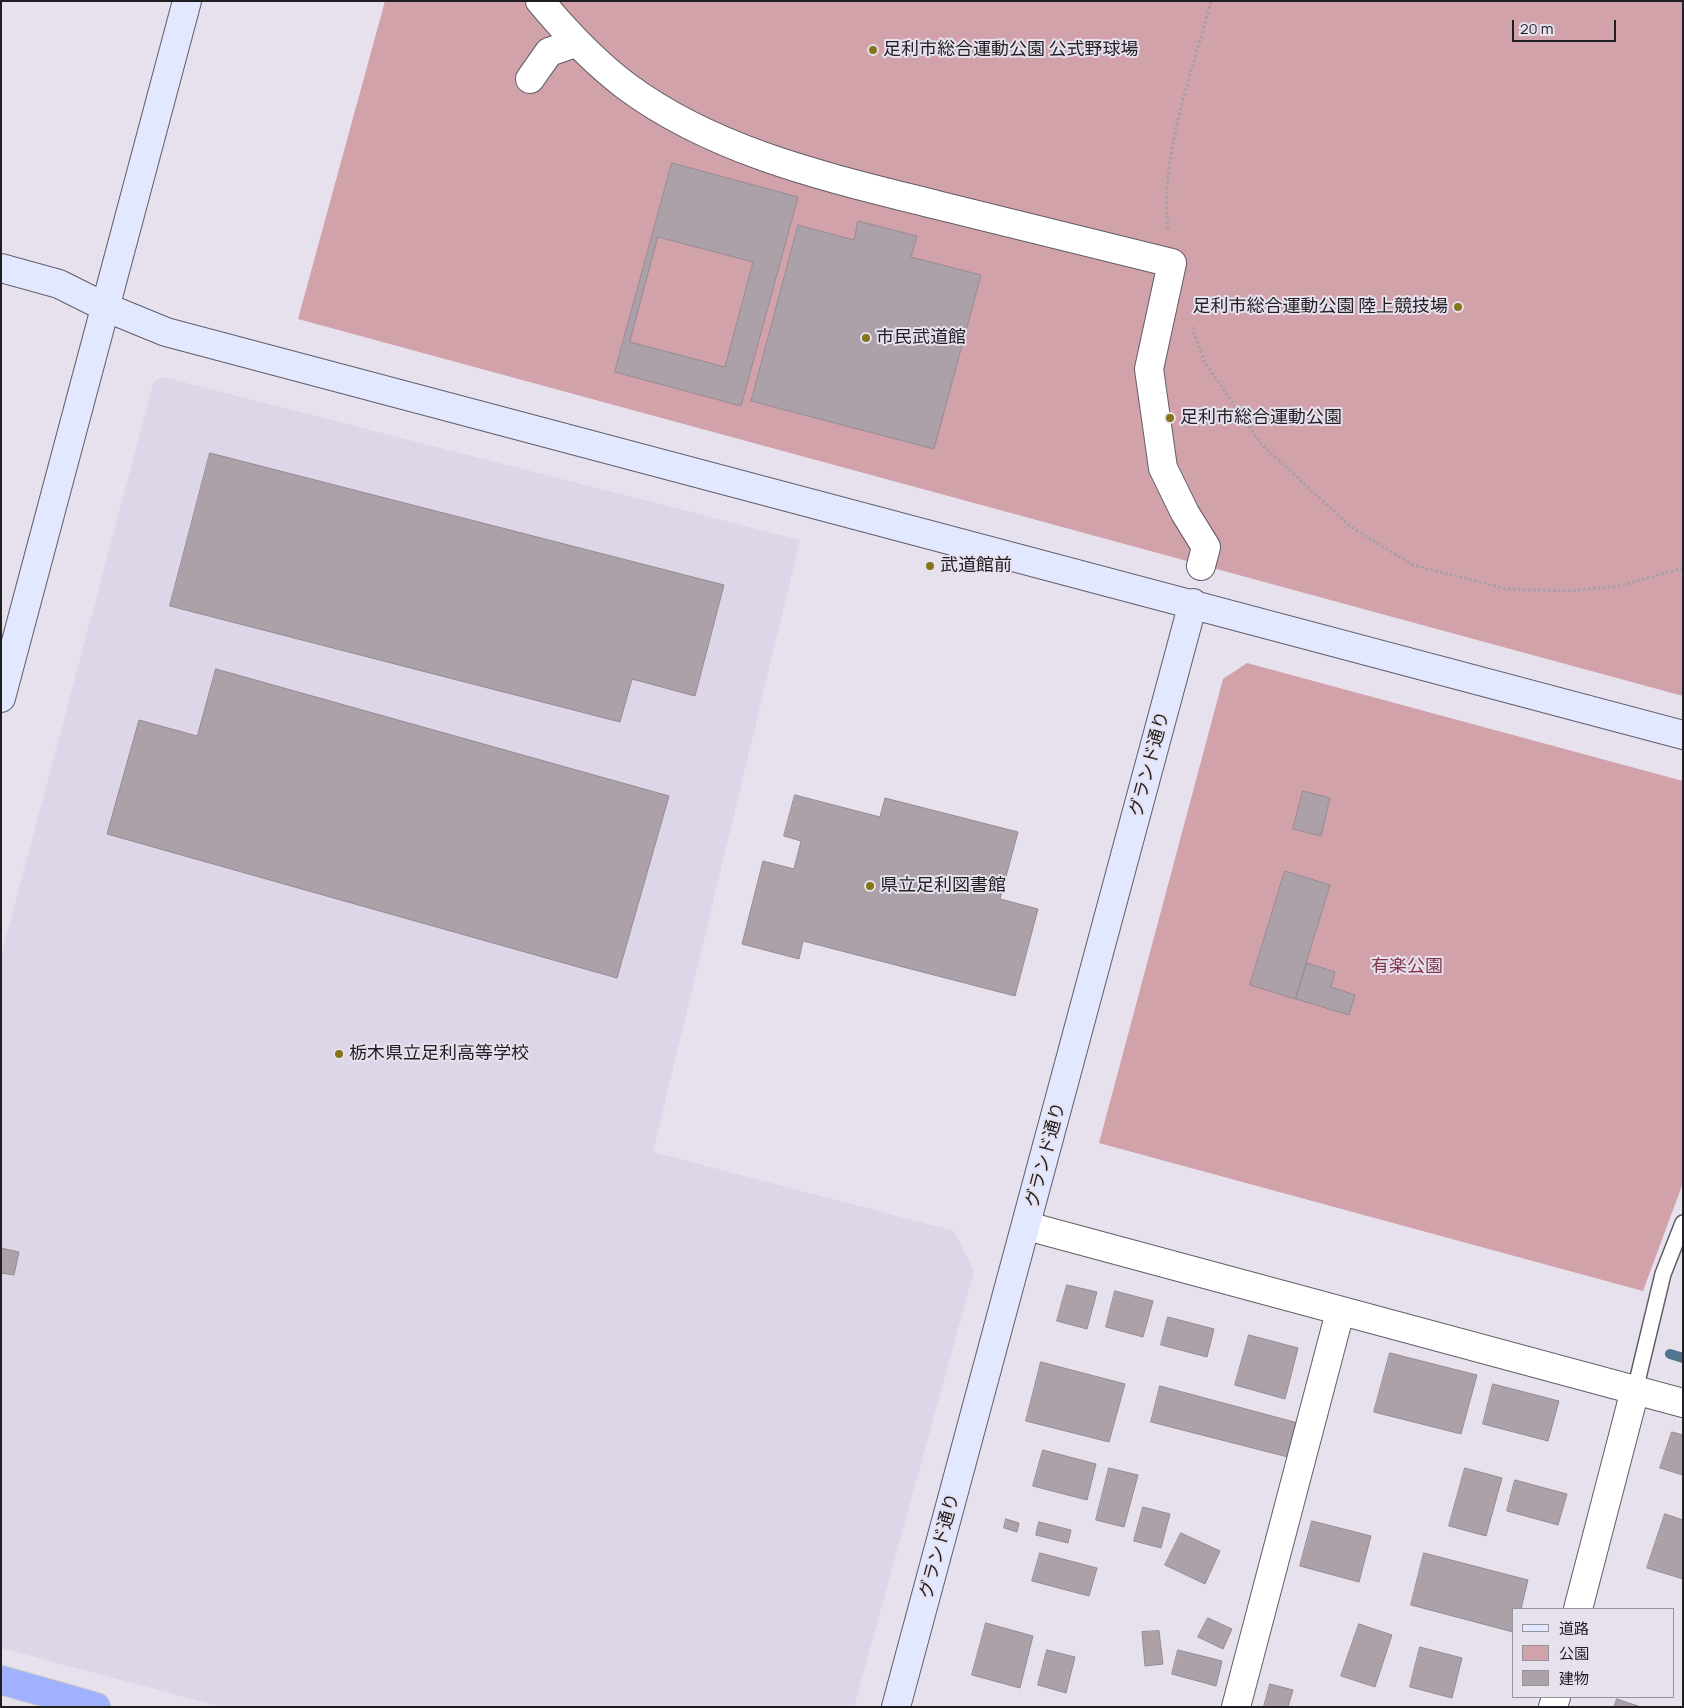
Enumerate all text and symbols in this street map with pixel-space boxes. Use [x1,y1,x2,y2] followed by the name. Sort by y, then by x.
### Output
[1514,10,1618,42] scale bar
[1520,18,1553,39] text: 20 m
[883,39,1139,61] place label: 足利市総合運動公園 公式野球場
[867,44,879,56] marker: 足利市総合運動公園 公式野球場
[1192,296,1448,318] place label: 足利市総合運動公園 陸上競技場
[1452,301,1464,313] marker: 足利市総合運動公園 陸上競技場
[876,327,966,349] place label: 市民武道館
[860,332,872,344] marker: 市民武道館
[1180,407,1342,429] place label: 足利市総合運動公園
[1164,412,1176,424] marker: 足利市総合運動公園
[940,555,1012,577] place label: 武道館前
[924,560,936,572] marker: 武道館前
[1126,709,1174,819] street label: グランド通り
[880,875,1006,897] place label: 県立足利図書館
[864,880,876,892] marker: 県立足利図書館
[1371,956,1443,978] park label: 有楽公園
[349,1043,529,1065] place label: 栃木県立足利高等学校
[333,1048,345,1060] marker: 栃木県立足利高等学校
[1022,1100,1070,1210] street label: グランド通り
[916,1491,964,1601] street label: グランド通り
[1512,1608,1674,1698] legend
[1559,1618,1589,1639] text: 道路
[1559,1643,1589,1664] text: 公園
[1559,1668,1589,1689] text: 建物

